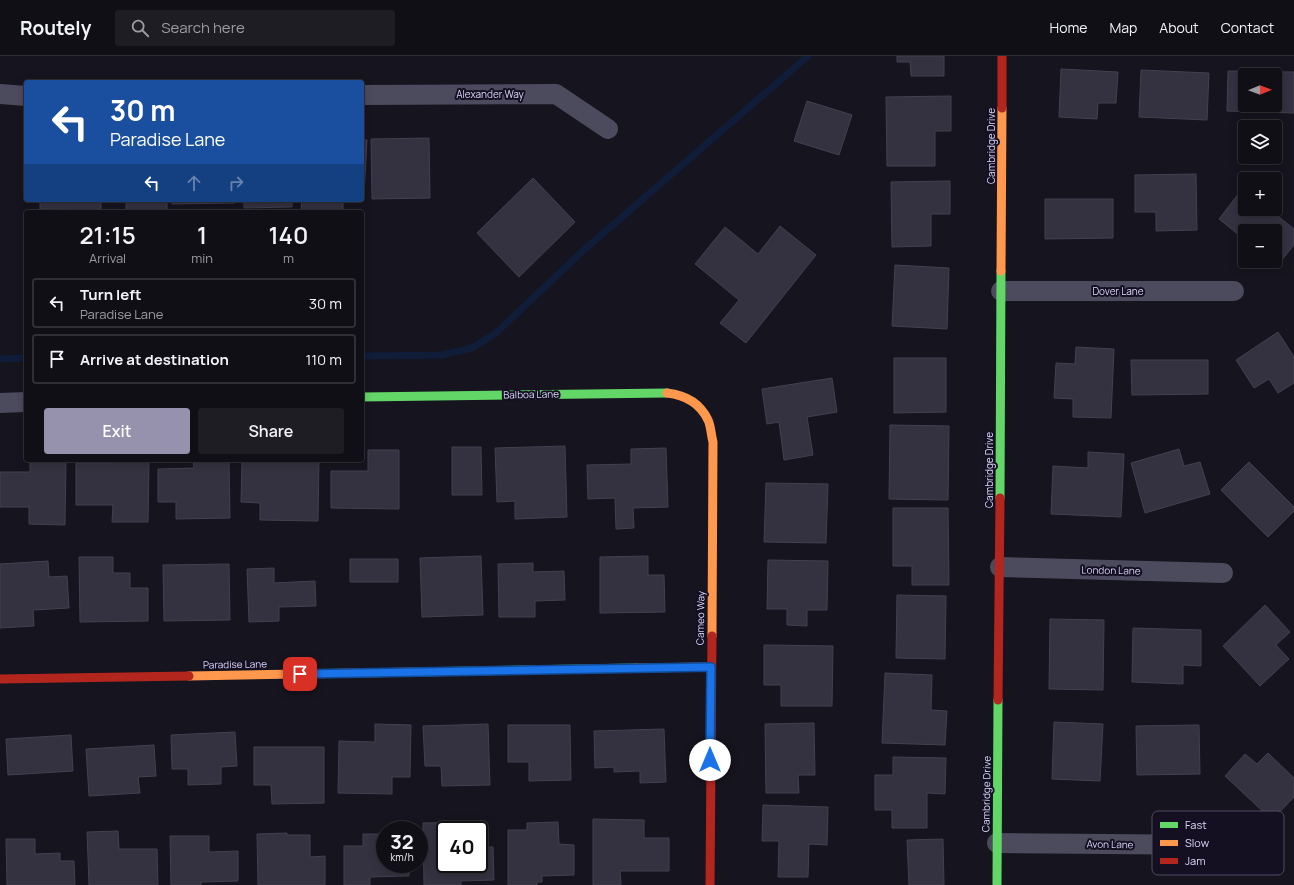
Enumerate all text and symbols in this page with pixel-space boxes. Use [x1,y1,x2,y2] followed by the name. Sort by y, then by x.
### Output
[115,10,395,46] search box
[20,15,91,41] text: Routely
[129,17,151,39] icon: search
[161,17,245,38] text: Search here
[1050,18,1087,37] text: Home
[1109,18,1137,37] text: Map
[1159,18,1199,37] text: About
[1221,18,1274,37] text: Contact
[1238,68,1282,112] north arrow
[1238,68,1282,268] map controls
[456,87,525,101] street label: Alexander Way
[110,91,175,129] text: 30 m
[44,96,96,148] icon: left
[984,108,998,184] street label: Cambridge Drive
[1238,120,1282,164] button: layers
[110,127,225,151] text: Paradise Lane
[141,172,163,194] icon: left
[183,172,205,194] icon: ahead
[225,172,247,194] icon: right
[1238,172,1282,216] button: +
[79,218,136,251] text: 21:15
[197,218,207,251] text: 1
[268,218,308,251] text: 140
[1238,224,1282,268] button: −
[89,249,126,267] text: Arrival
[191,249,213,267] text: min
[283,249,294,267] text: m
[80,284,142,305] text: Turn left
[1092,284,1144,298] street label: Dover Lane
[46,292,68,314] icon: left
[309,293,342,314] text: 30 m
[80,305,163,323] text: Paradise Lane
[46,348,68,370] icon: arrive
[80,349,229,370] text: Arrive at destination
[305,349,342,370] text: 110 m
[503,387,559,401] street label: Balboa Lane
[44,408,190,454] button: Exit
[198,408,344,454] button: Share
[982,432,996,508] street label: Cambridge Drive
[1081,562,1141,578] street label: London Lane
[693,590,707,645] street label: Cameo Way
[203,656,267,672] street label: Paradise Lane
[283,657,317,691] pin
[289,663,311,685] icon: arrive
[689,739,731,781] position arrow
[978,756,994,832] street label: Cambridge Drive
[1152,811,1284,875] legend
[1185,817,1207,832] text: Fast
[436,821,488,873] speed limit sign: 40
[390,828,414,855] text: 32
[1185,835,1210,850] text: Slow
[1086,837,1134,851] street label: Avon Lane
[390,850,414,864] text: km/h
[1185,853,1206,868] text: Jam

